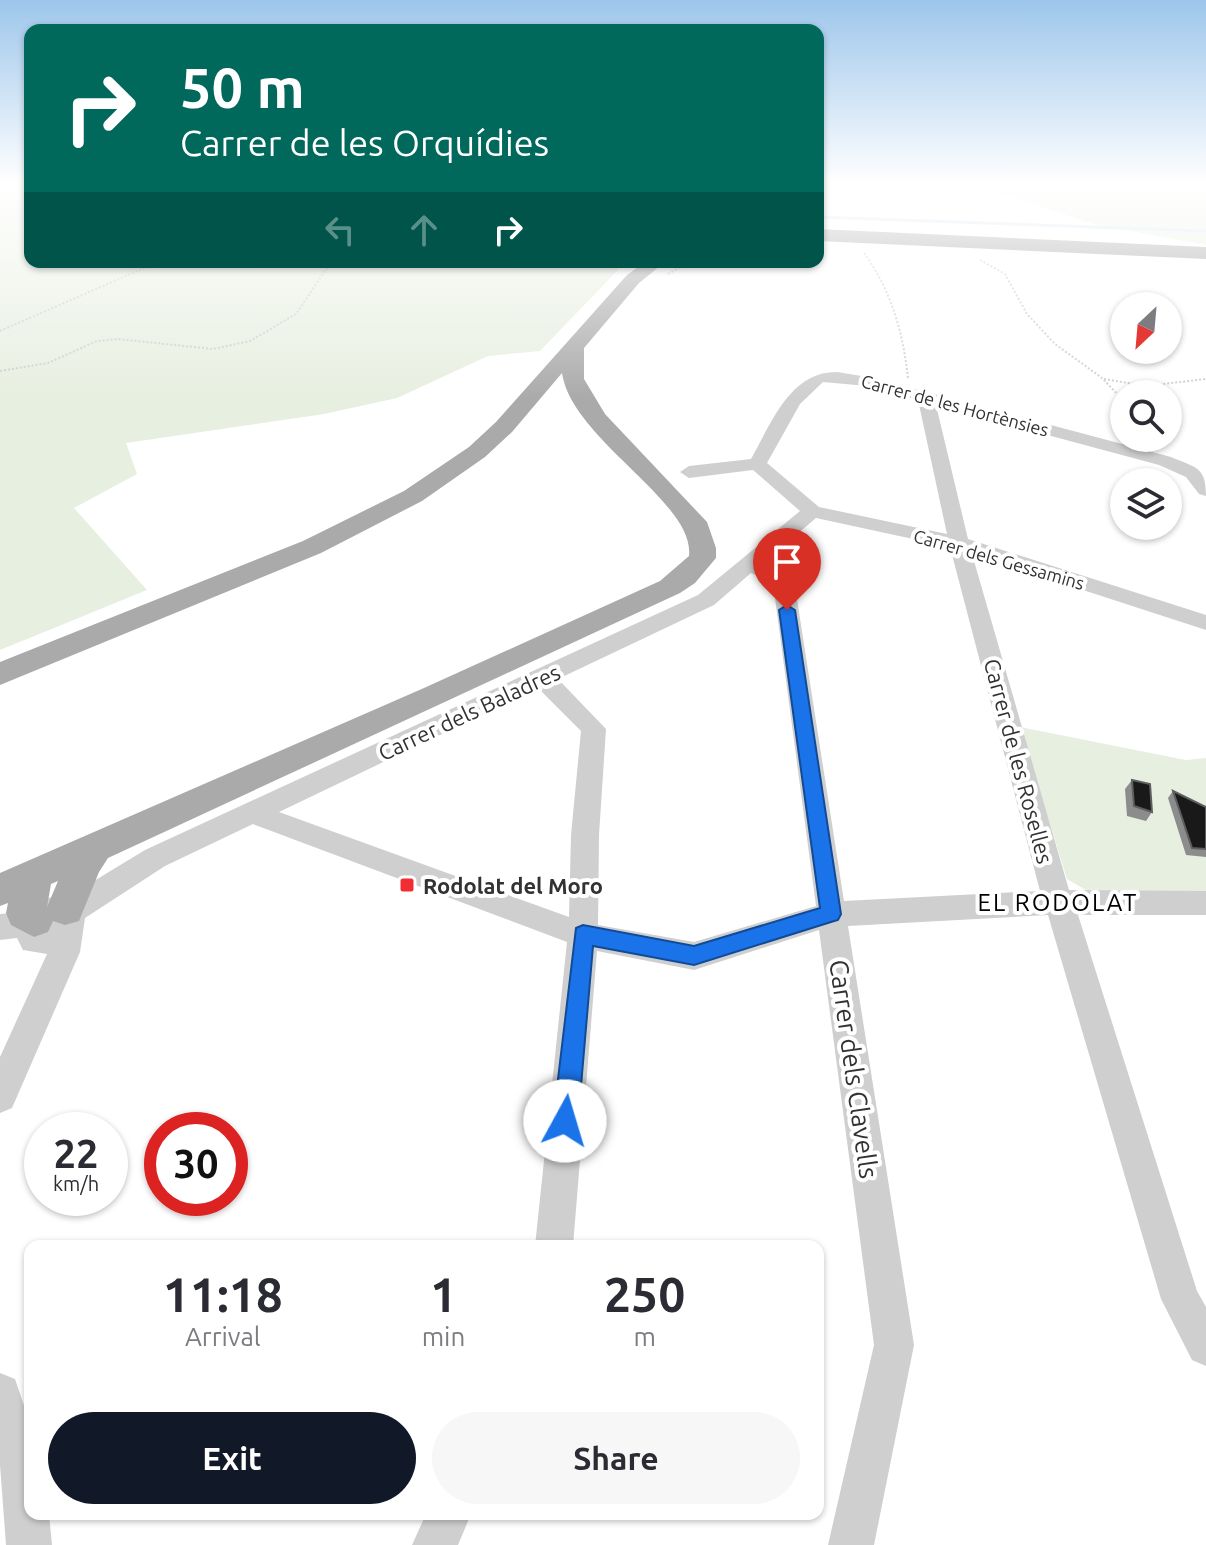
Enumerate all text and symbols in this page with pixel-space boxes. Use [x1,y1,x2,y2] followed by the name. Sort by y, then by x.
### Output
[48,56,152,160] icon: right
[180,56,305,119] text: 50 m
[180,122,549,163] text: Carrer de les Orquídies
[318,208,362,252] icon: left
[402,208,446,252] icon: ahead
[486,208,530,252] icon: right
[1110,292,1182,364] north arrow
[1110,292,1182,540] map controls
[859,370,1051,440] street label: Carrer de les Hortènsies
[1110,380,1182,452] button: search
[1110,468,1182,540] button: layers
[911,525,1087,593] street label: Carrer dels Gessamins
[753,528,821,610] pin
[765,540,809,584] icon: arrive
[980,656,1058,866] street label: Carrer de les Roselles
[374,659,564,765] street label: Carrer dels Baladres
[423,873,603,898] place label: Rodolat del Moro
[398,876,416,894] marker: Rodolat del Moro
[978,889,1138,916] district label: EL RODOLAT
[824,958,884,1180] street label: Carrer dels Clavells
[523,1079,607,1163] position arrow
[144,1112,248,1216] speed limit sign: 30
[53,1131,99,1176] text: 22
[53,1172,99,1195] text: km/h
[163,1267,283,1321] text: 11:18
[430,1267,457,1321] text: 1
[604,1267,685,1321] text: 250
[185,1322,261,1351] text: Arrival
[422,1322,465,1351] text: min
[633,1322,656,1351] text: m
[48,1412,416,1504] button: Exit
[432,1412,800,1504] button: Share

